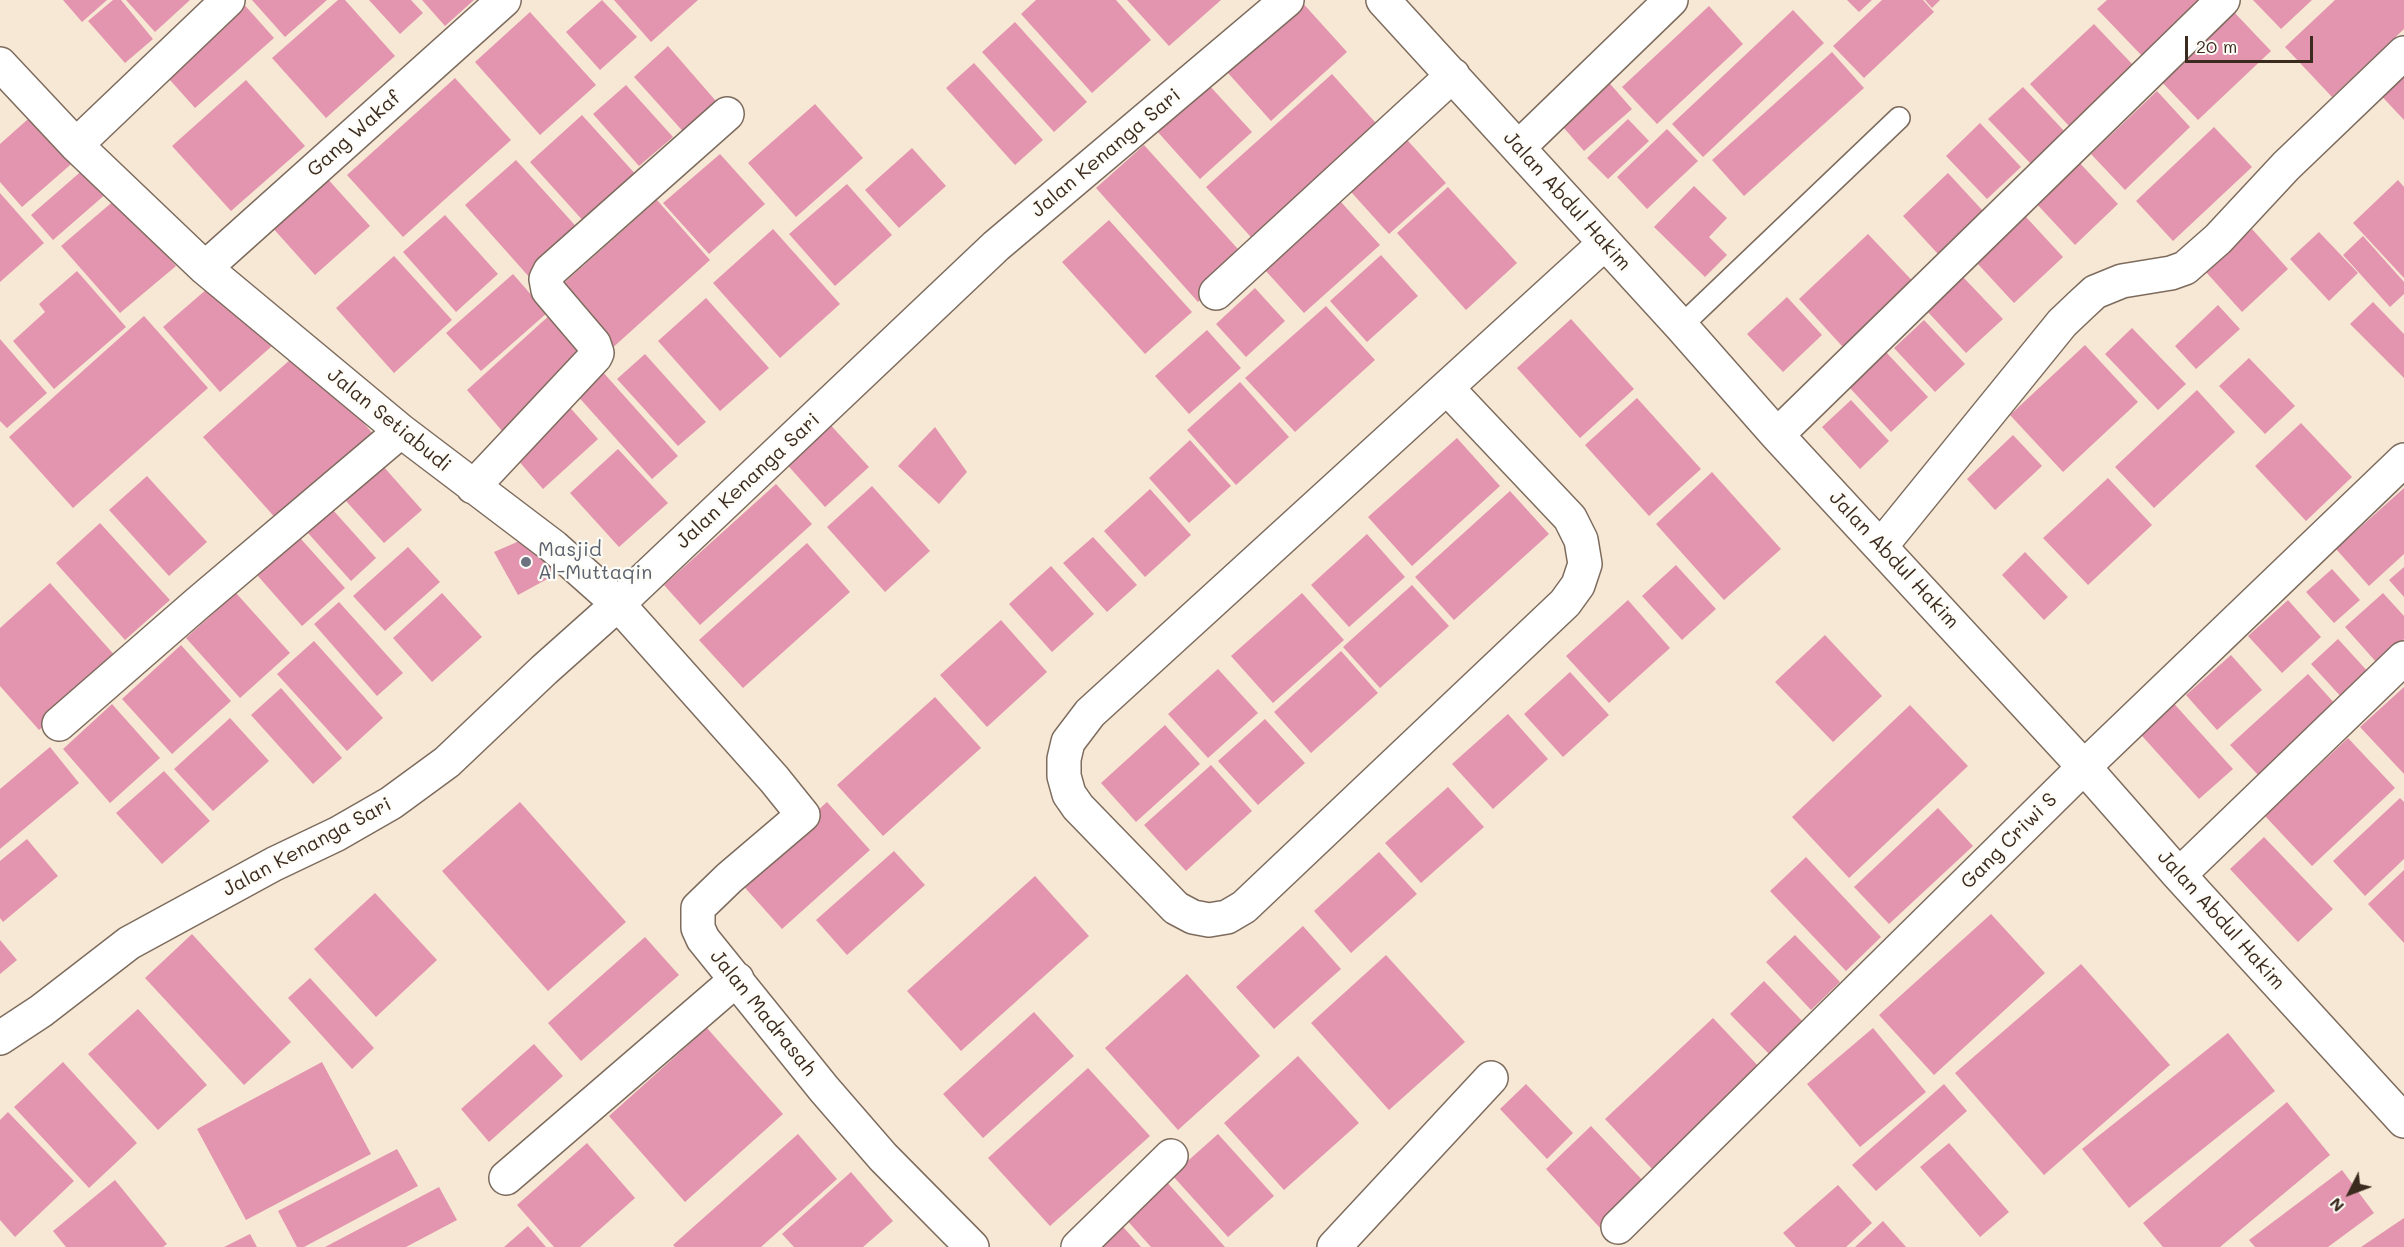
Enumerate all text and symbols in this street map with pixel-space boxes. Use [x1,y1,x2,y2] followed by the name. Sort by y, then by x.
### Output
[2188,24,2316,62] scale bar
[2196,34,2237,58] text: 20 m
[1026,83,1186,223] street label: Jalan Kenanga Sari
[302,86,406,182] street label: Gang Wakaf
[1498,126,1636,276] street label: Jalan Abdul Hakim
[322,363,456,477] street label: Jalan Setiabudi
[671,408,825,554] street label: Jalan Kenanga Sari
[1824,486,1964,634] street label: Jalan Abdul Hakim
[538,538,652,585] place label: Masjid Al-Muttaqin
[519,555,533,569] marker: Masjid Al-Muttaqin
[1956,788,2062,894] street label: Gang Criwi S
[218,792,396,902] street label: Jalan Kenanga Sari
[2152,845,2290,995] street label: Jalan Abdul Hakim
[705,945,821,1081] street label: Jalan Madrasah
[2320,1163,2380,1223] north arrow
[2324,1194,2348,1217] text: N

